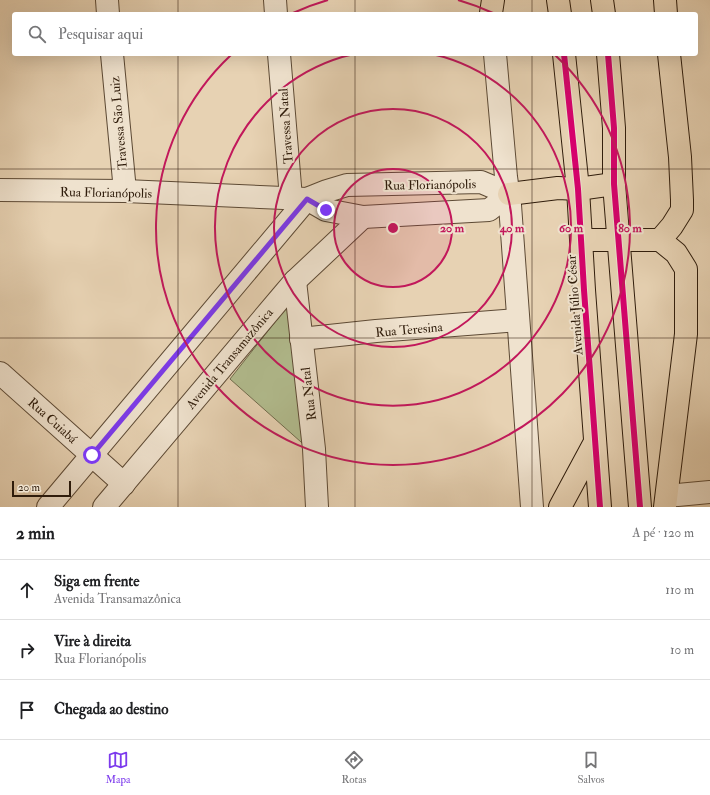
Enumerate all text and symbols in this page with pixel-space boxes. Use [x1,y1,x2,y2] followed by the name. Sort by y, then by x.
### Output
[12,12,698,56] search box
[26,23,48,45] icon: search
[58,25,143,44] text: Pesquisar aqui
[107,75,131,170] street label: Travessa São Luiz
[275,87,297,164] street label: Travessa Natal
[384,176,477,195] street label: Rua Florianópolis
[60,184,153,203] street label: Rua Florianópolis
[317,201,335,219] route end
[386,221,400,235] centre of rings
[440,221,465,236] text: 20 m
[499,221,525,236] text: 40 m
[559,221,584,236] text: 60 m
[618,221,642,236] text: 80 m
[564,254,587,357] street label: Avenida Júlio César
[182,304,277,413] street label: Avenida Transamazônica
[375,319,444,341] street label: Rua Teresina
[298,366,320,421] street label: Rua Natal
[24,395,81,447] street label: Rua Cuiabá
[83,446,101,464] route start
[12,479,71,498] scale bar
[18,481,40,494] text: 20 m
[16,523,55,544] text: 2 min
[632,525,694,541] text: A pé · 120 m
[54,572,140,591] text: Siga em frente
[16,579,38,601] icon: ahead
[665,582,694,598] text: 110 m
[54,591,181,607] text: Avenida Transamazônica
[54,632,131,651] text: Vire à direita
[16,639,38,661] icon: right
[670,642,694,658] text: 10 m
[54,651,146,667] text: Rua Florianópolis
[16,699,38,721] icon: arrive
[54,700,169,719] text: Chegada ao destino
[105,749,131,786] tab: Mapa
[342,749,366,786] tab: Rotas
[577,749,605,786] tab: Salvos

